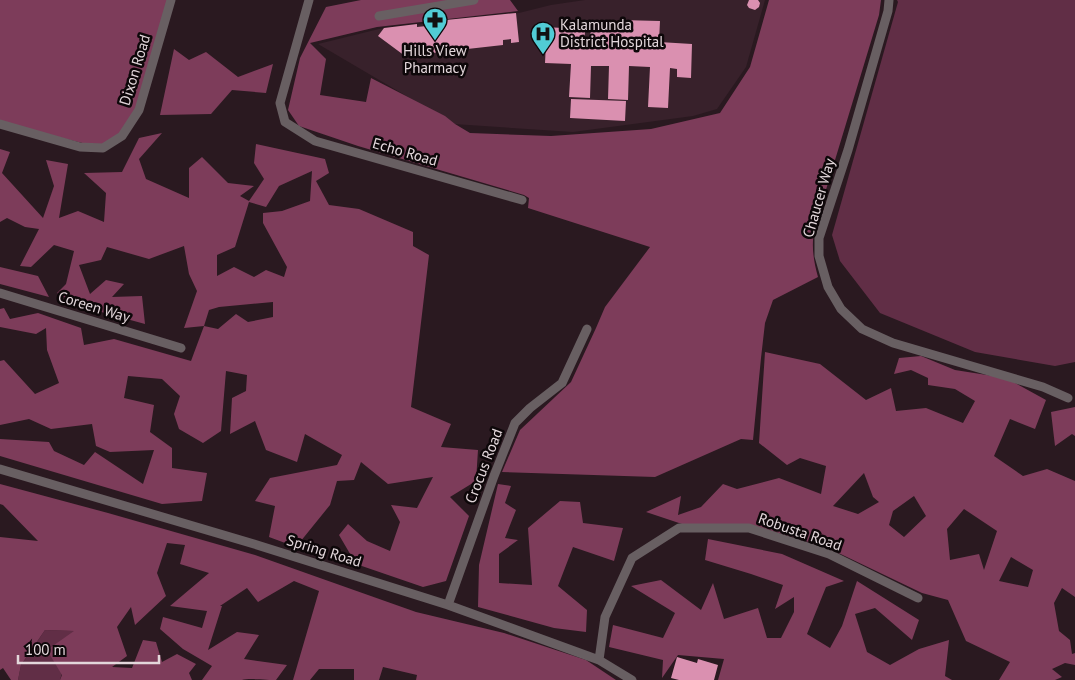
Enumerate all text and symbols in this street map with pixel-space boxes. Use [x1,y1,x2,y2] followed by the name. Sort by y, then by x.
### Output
[422,7,448,41] pharmacy icon: Hills View Pharmacy
[560,15,664,51] place label: Kalamunda District Hospital
[530,21,556,55] hospital icon: Kalamunda District Hospital
[115,32,154,108] street label: Dixon Road
[403,41,467,77] place label: Hills View Pharmacy
[370,133,440,170] street label: Echo Road
[798,156,839,240] street label: Chaucer Way
[56,287,133,326] street label: Coreen Way
[461,426,506,506] street label: Crocus Road
[756,508,844,555] street label: Robusta Road
[284,530,364,571] street label: Spring Road
[18,632,159,664] scale bar
[25,640,66,659] text: 100 m

